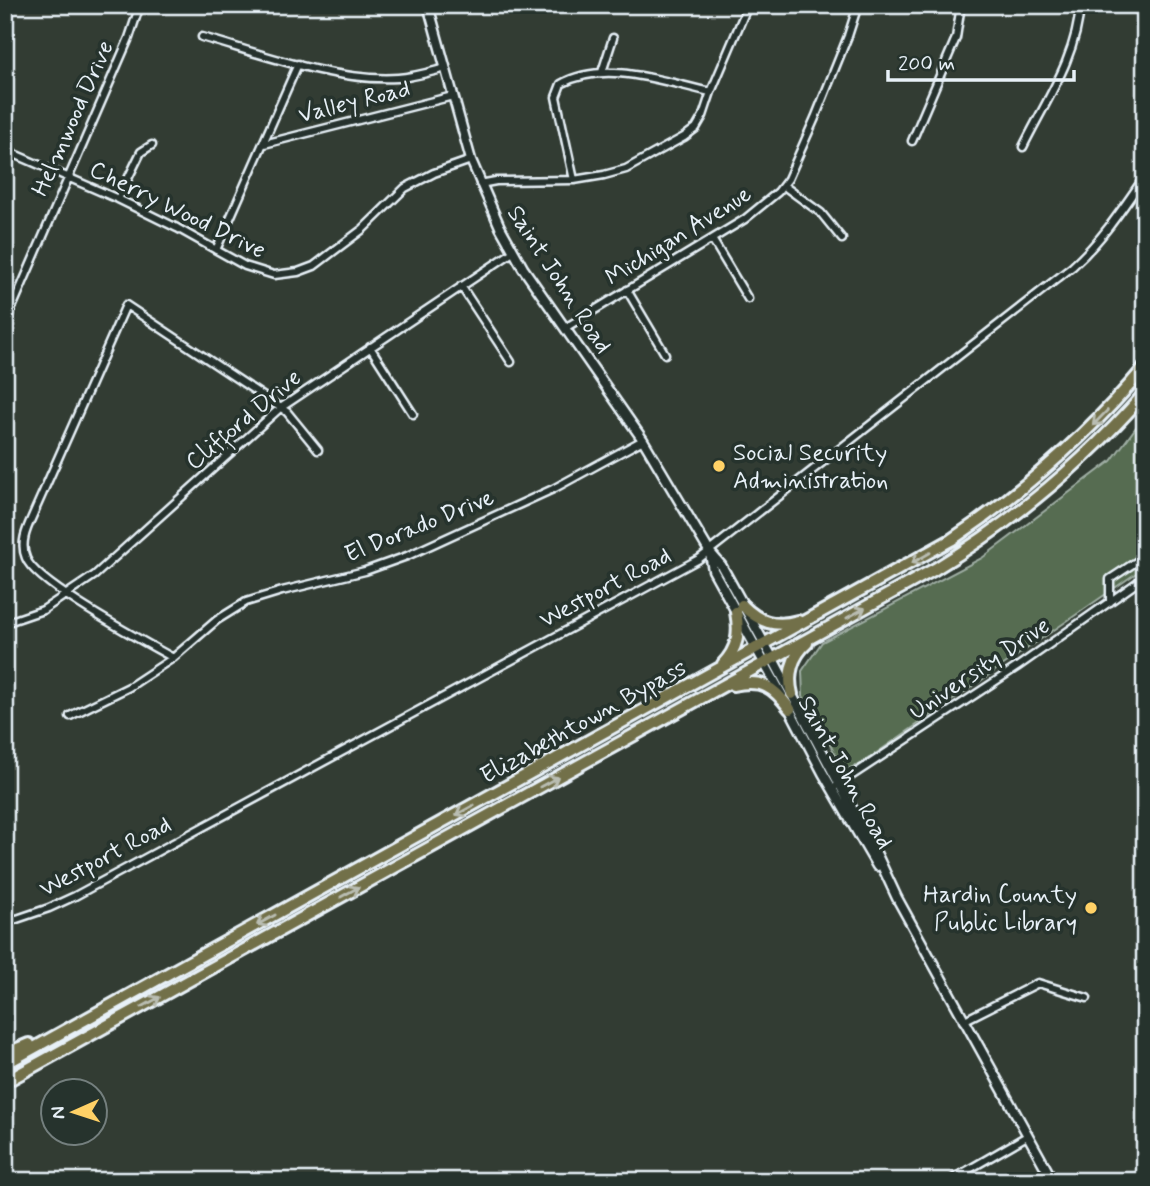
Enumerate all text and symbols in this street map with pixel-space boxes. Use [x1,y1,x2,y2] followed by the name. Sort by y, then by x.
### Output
[25,36,122,201] street label: Helmwood Drive
[888,38,1073,82] scale bar
[898,50,955,78] text: 200 m
[295,74,414,131] street label: Valley Road
[84,154,271,266] street label: Cherry Wood Drive
[600,179,758,294] street label: Michigan Avenue
[499,200,618,360] street label: Saint John Road
[180,363,310,479] street label: Clifford Drive
[1091,409,1108,426] one-way arrow
[733,438,888,497] place label: Social Security Administration
[711,458,727,474] marker: Social Security Administration
[340,482,499,570] street label: El Dorado Drive
[534,541,677,636] street label: Westport Road
[912,551,932,565] one-way arrow
[845,606,865,620] one-way arrow
[903,611,1056,728] street label: University Drive
[475,653,692,792] street label: Elizabethtown Bypass
[790,691,900,855] street label: Saint John Road
[539,775,559,789] one-way arrow
[455,804,476,817] one-way arrow
[34,810,177,905] street label: Westport Road
[923,880,1077,939] place label: Hardin County Public Library
[339,885,360,898] one-way arrow
[1083,900,1099,916] marker: Hardin County Public Library
[256,913,276,927] one-way arrow
[140,995,161,1008] one-way arrow
[38,1078,108,1148] north arrow
[46,1106,71,1120] text: N

